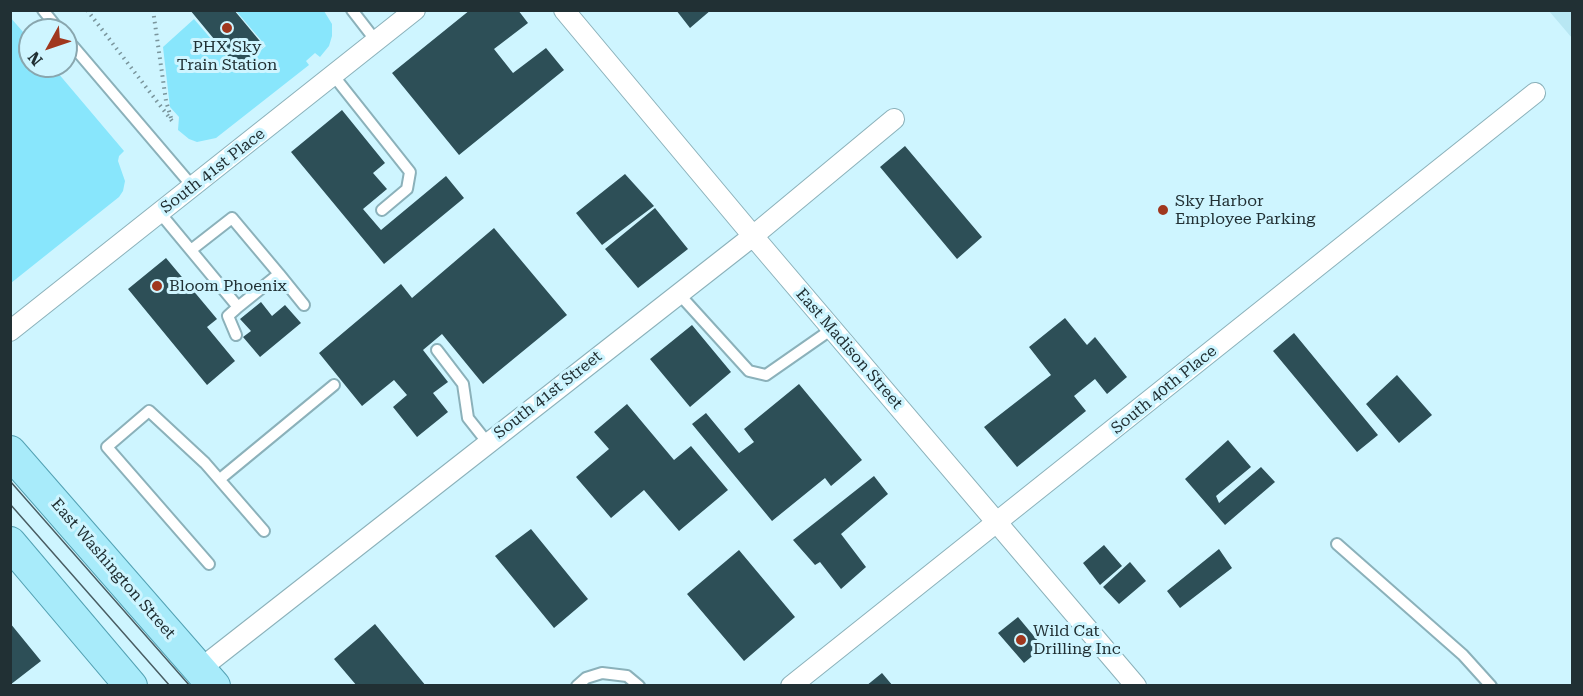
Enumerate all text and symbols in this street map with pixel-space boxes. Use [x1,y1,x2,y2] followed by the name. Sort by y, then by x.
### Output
[18,18,78,78] north arrow
[220,21,234,35] marker: PHX Sky Train Station
[177,37,277,75] place label: PHX Sky Train Station
[24,48,47,69] text: N
[157,124,269,218] street label: South 41st Place
[1175,191,1315,229] place label: Sky Harbor Employee Parking
[1156,203,1170,217] marker: Sky Harbor Employee Parking
[169,276,287,296] place label: Bloom Phoenix
[150,279,164,293] marker: Bloom Phoenix
[791,285,907,413] street label: East Madison Street
[1107,342,1221,438] street label: South 40th Place
[490,347,606,443] street label: South 41st Street
[47,495,179,643] street label: East Washington Street
[1033,621,1121,659] place label: Wild Cat Drilling Inc
[1014,633,1028,647] marker: Wild Cat Drilling Inc

